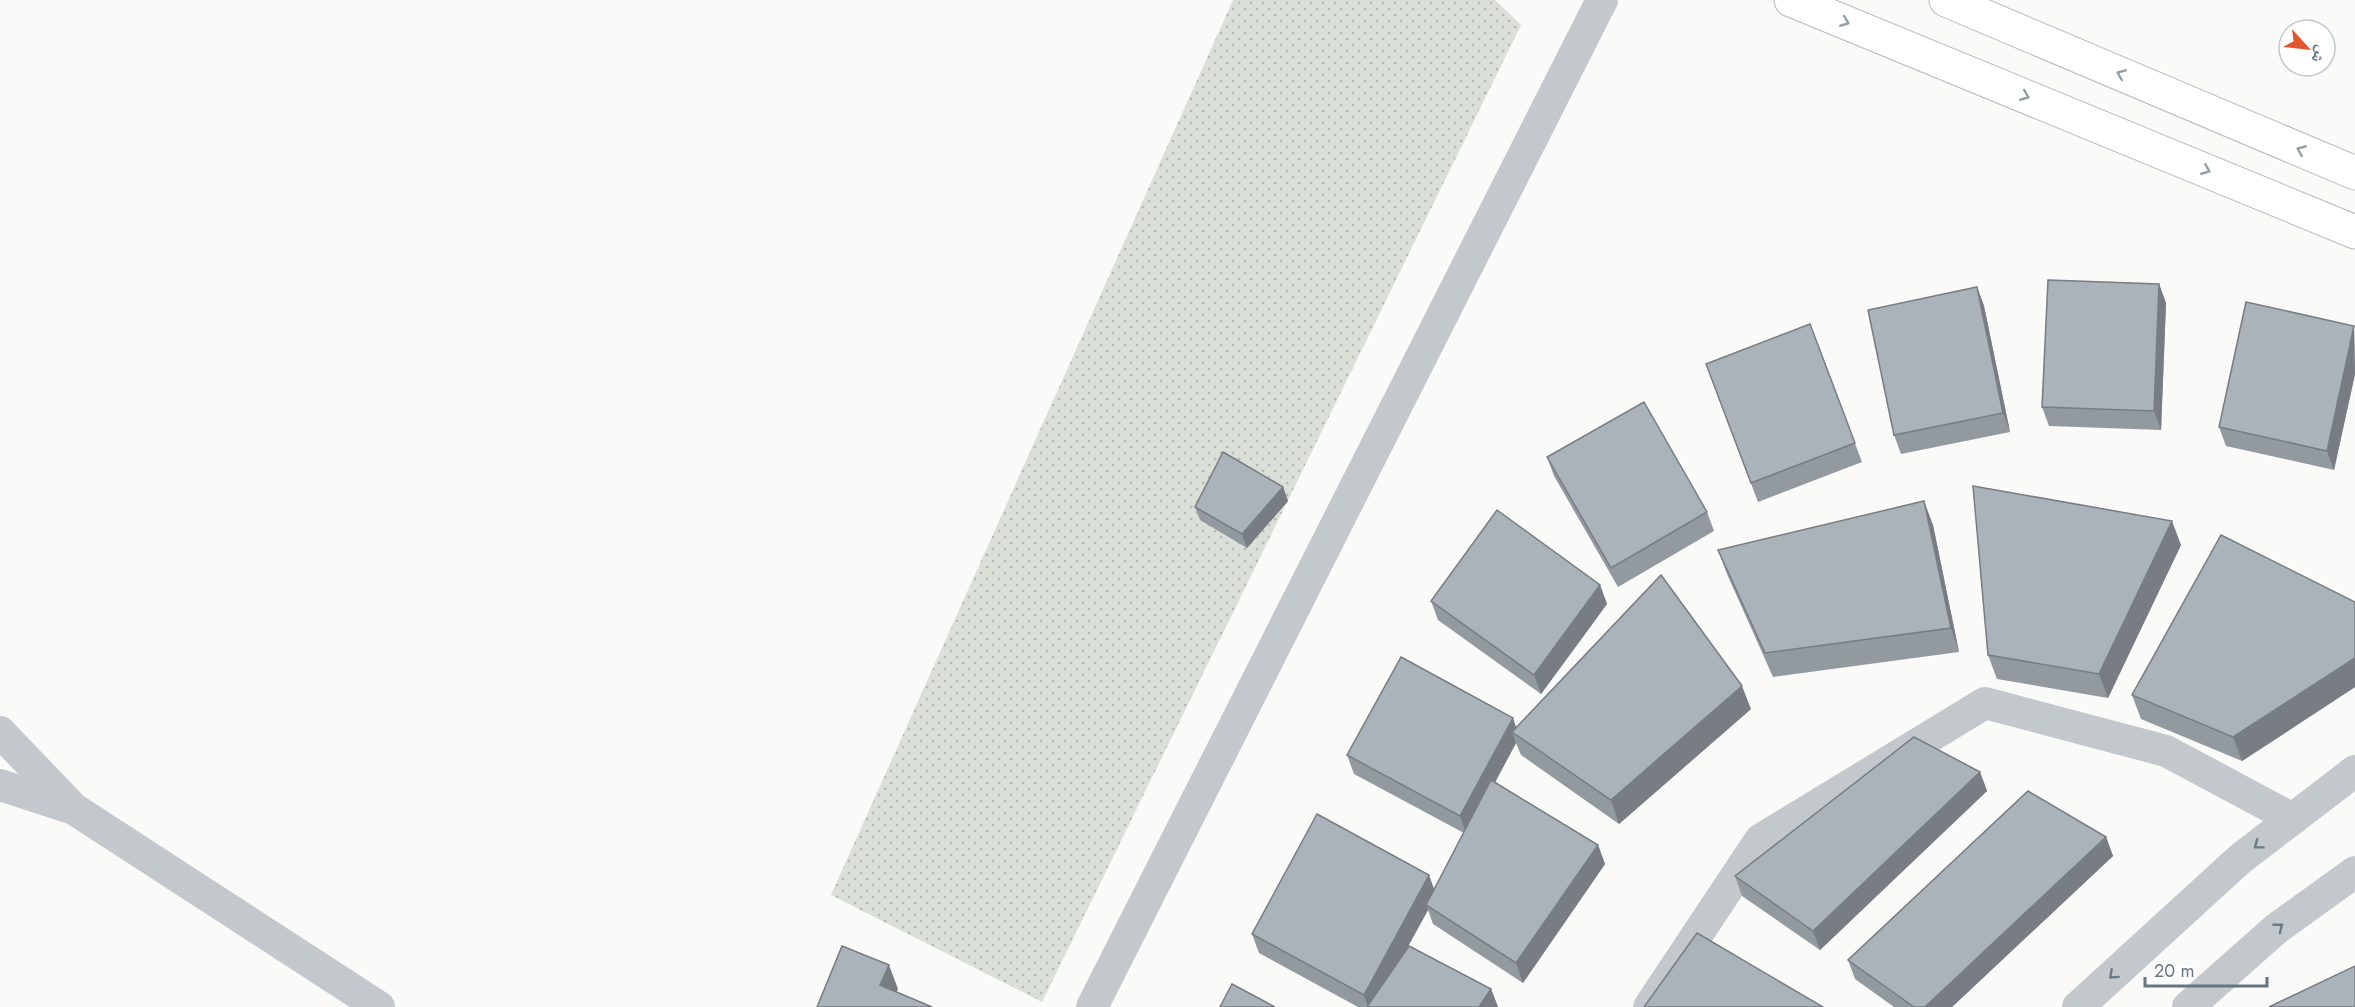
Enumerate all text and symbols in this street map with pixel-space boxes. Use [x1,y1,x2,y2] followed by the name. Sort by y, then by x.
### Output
[1839,15,1850,27] one-way arrow
[2277,18,2337,78] north arrow
[2306,42,2334,67] text: ش
[2117,69,2128,81] one-way arrow
[2019,89,2030,101] one-way arrow
[2296,145,2307,157] one-way arrow
[2199,163,2210,175] one-way arrow
[2254,838,2265,849] one-way arrow
[2272,923,2283,934] one-way arrow
[2145,950,2266,988] scale bar
[2154,958,2194,984] text: 20 m
[2109,968,2120,979] one-way arrow

